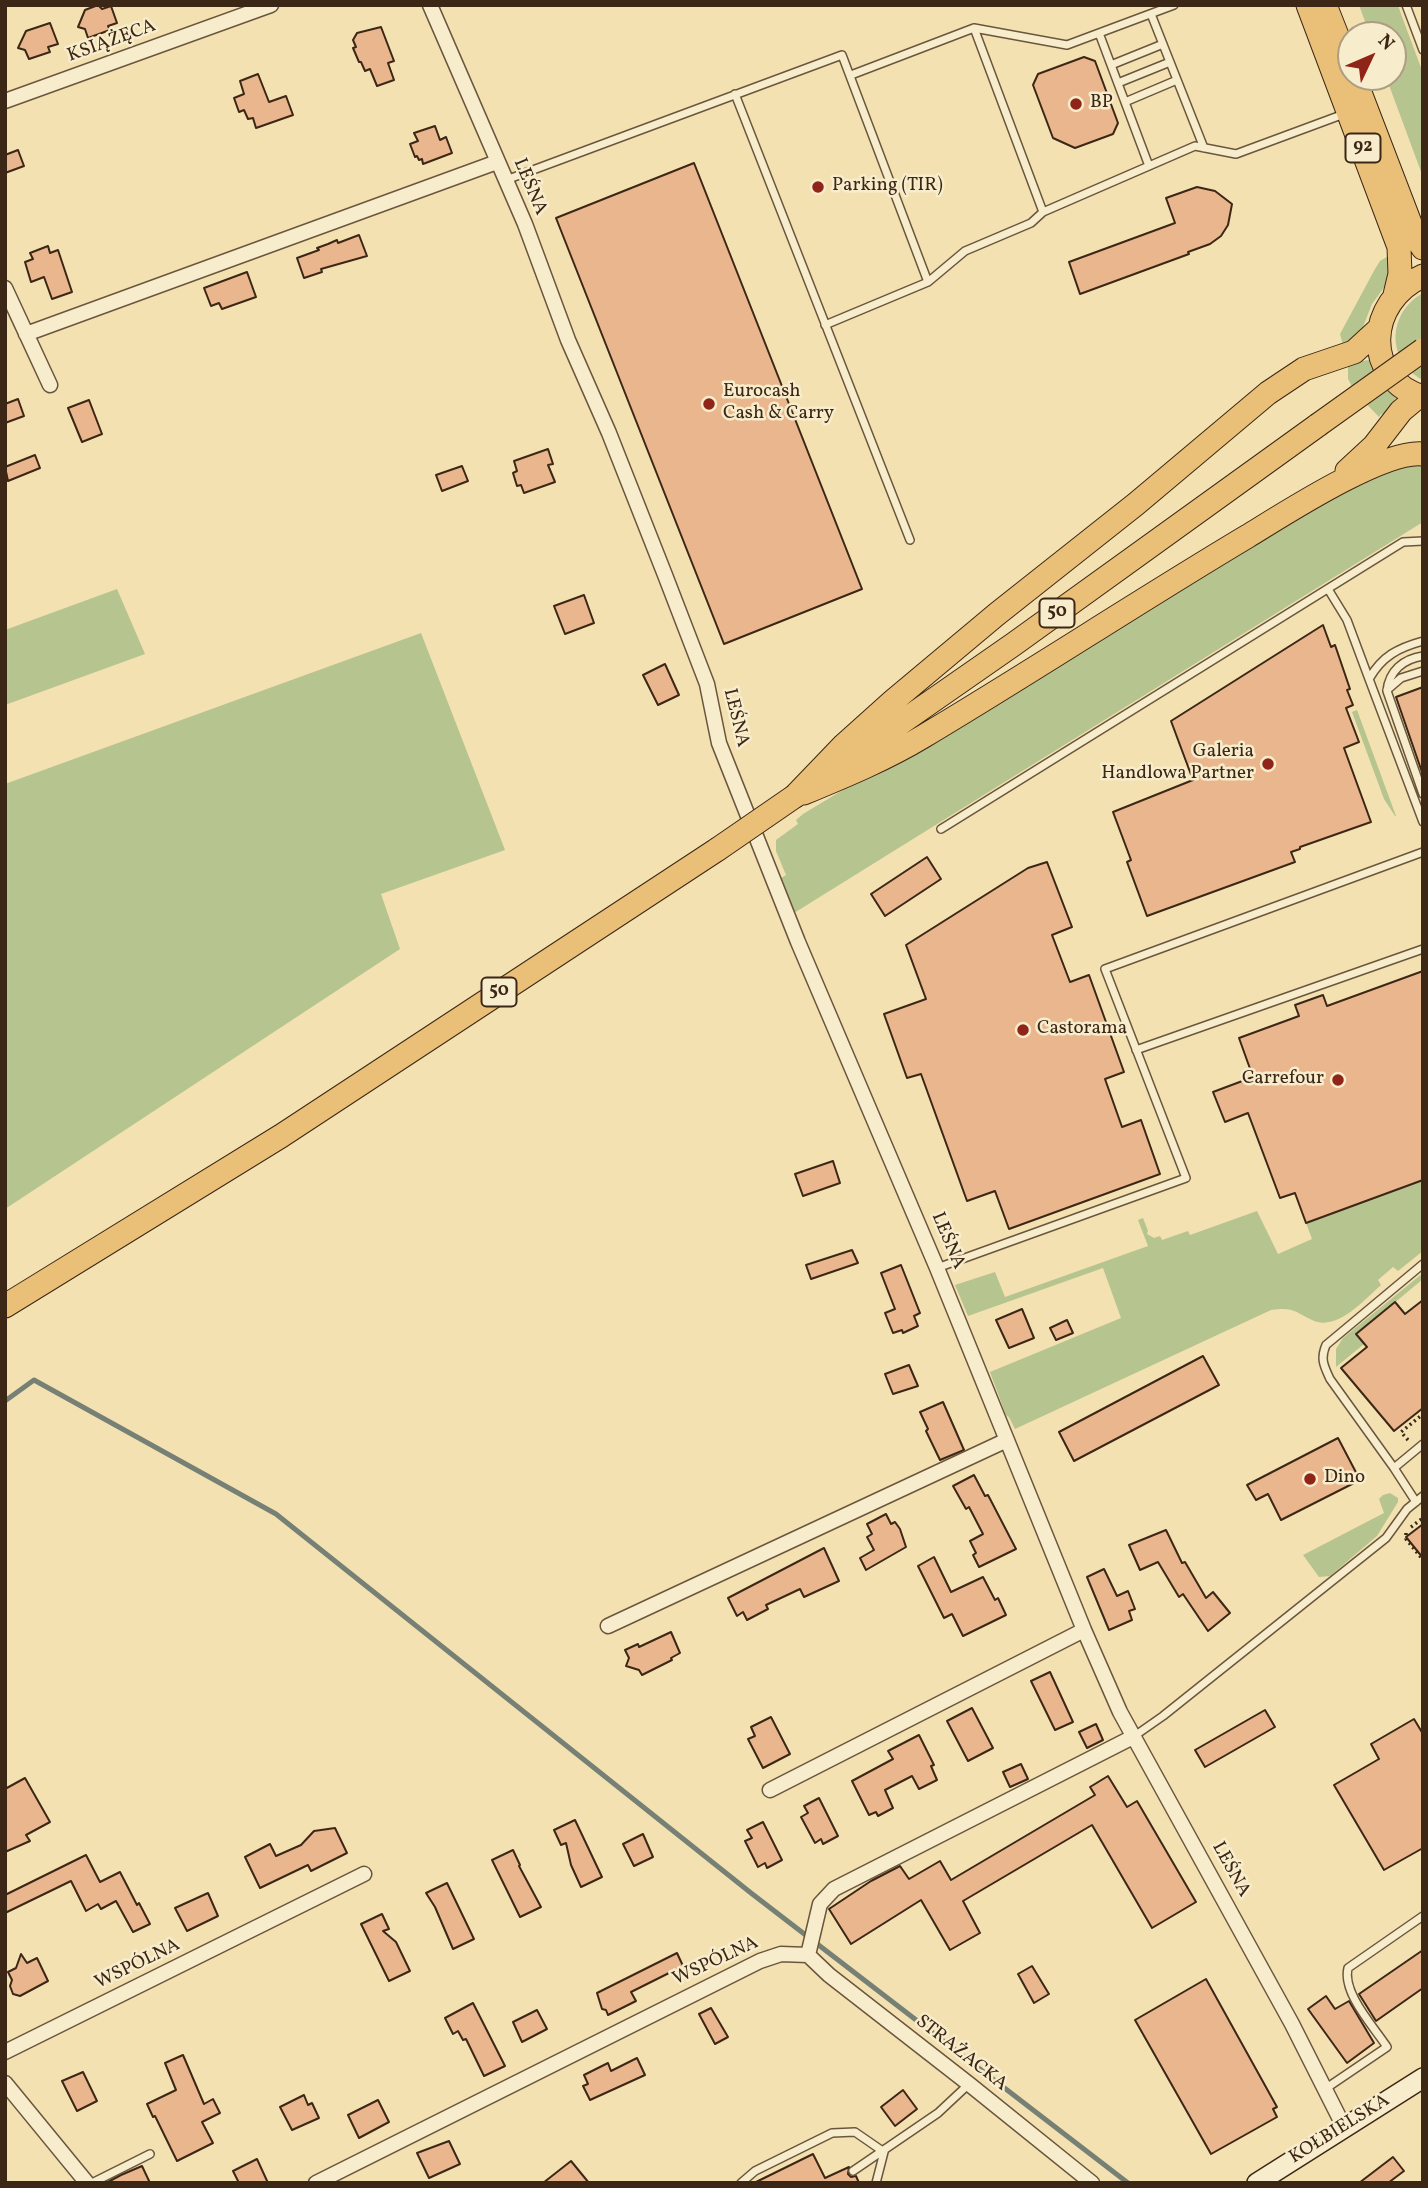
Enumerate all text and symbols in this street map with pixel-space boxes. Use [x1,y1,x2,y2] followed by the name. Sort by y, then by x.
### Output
[65,16,159,68] street label: KSIĄŻĘCA
[1337,21,1407,91] north arrow
[1372,29,1400,57] text: N
[1090,93,1113,115] place label: BP
[1068,96,1084,112] marker: BP
[1346,134,1380,162] road number: 92
[507,155,551,219] street label: LEŚNA
[832,176,943,198] place label: Parking (TIR)
[810,179,826,195] marker: Parking (TIR)
[723,382,834,426] place label: Eurocash Cash & Carry
[701,396,717,412] marker: Eurocash Cash & Carry
[1040,598,1074,628] road number: 50
[717,686,753,750] street label: LEŚNA
[1101,742,1254,786] place label: Galeria Handlowa Partner
[1260,756,1276,772] marker: Galeria Handlowa Partner
[482,978,516,1007] road number: 50
[1037,1019,1127,1041] place label: Castorama
[1015,1022,1031,1038] marker: Castorama
[1242,1069,1324,1091] place label: Carrefour
[1330,1072,1346,1088] marker: Carrefour
[925,1209,969,1273] street label: LEŚNA
[1324,1468,1365,1490] place label: Dino
[1302,1471,1318,1487] marker: Dino
[1206,1838,1254,1902] street label: LEŚNA
[670,1932,762,1992] street label: WSPÓLNA
[92,1935,184,1995] street label: WSPÓLNA
[910,2011,1012,2097] street label: STRAŻACKA
[1286,2090,1394,2170] street label: KOŁBIELSKA

